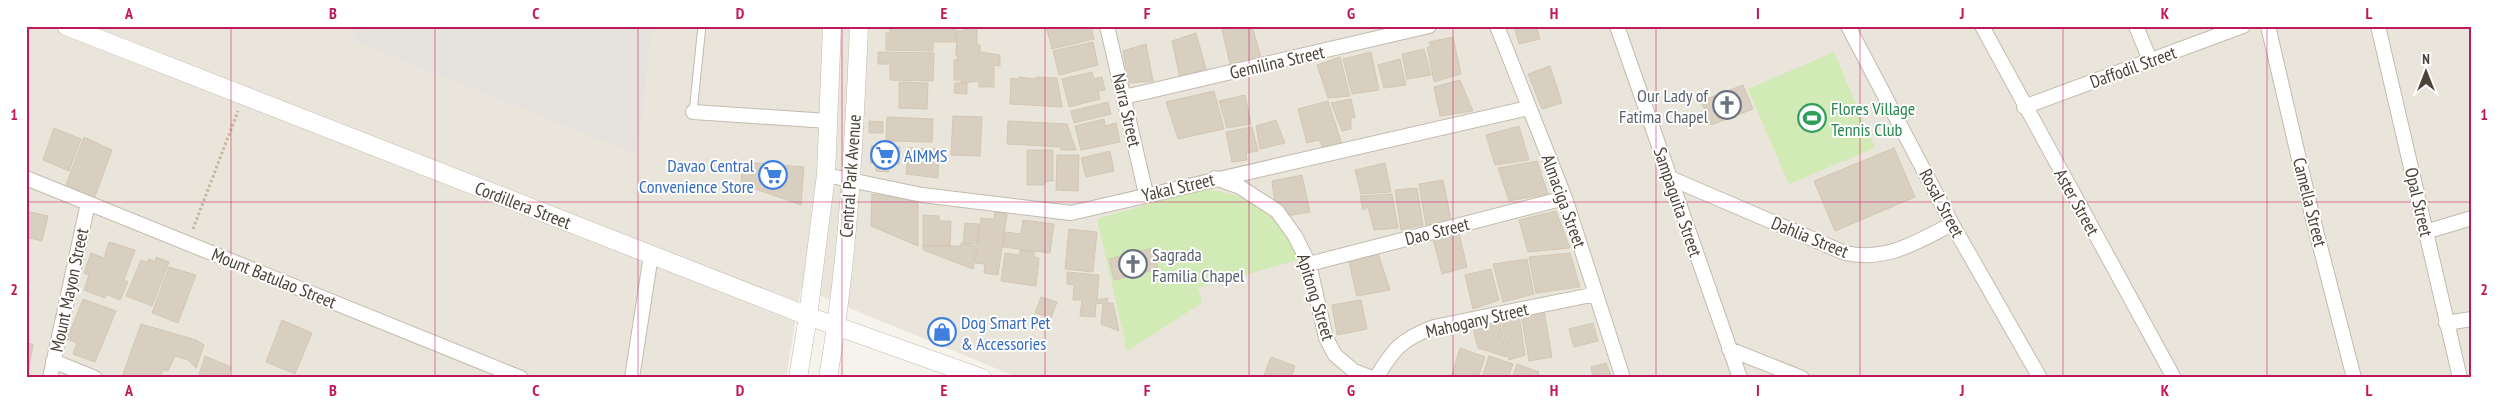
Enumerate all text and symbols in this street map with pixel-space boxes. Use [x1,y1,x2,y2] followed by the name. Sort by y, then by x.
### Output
[124,3,134,23] text: A
[329,3,337,23] text: B
[532,3,540,23] text: C
[736,3,745,23] text: D
[941,3,948,23] text: E
[1144,3,1151,23] text: F
[1347,3,1355,23] text: G
[1550,3,1558,23] text: H
[1756,3,1760,23] text: I
[1959,3,1964,23] text: J
[2161,3,2170,23] text: K
[2366,3,2373,23] text: L
[1228,40,1326,84] street label: Gemilina Street
[2087,41,2179,93] street label: Daffodil Street
[2400,48,2450,98] north arrow
[2422,50,2430,68] text: N
[1107,71,1147,149] street label: Narra Street
[1619,84,1709,128] place label: Our Lady of Fatima Chapel
[1712,90,1742,120] church icon: Our Lady of Fatima Chapel
[1831,97,1915,141] place label: Flores Village Tennis Club
[1797,103,1827,133] sports icon: Flores Village Tennis Club
[10,104,18,124] text: 1
[2480,104,2488,124] text: 1
[834,114,866,238] street label: Central Park Avenue
[870,140,900,170] supermarket icon: AIMMS
[904,144,948,167] place label: AIMMS
[1649,144,1708,260] street label: Sampaguita Street
[1536,151,1592,251] street label: Almaciga Street
[639,154,755,198] place label: Davao Central Convenience Store
[2288,155,2332,249] street label: Camella Street
[758,160,788,190] supermarket icon: Davao Central Convenience Store
[1914,165,1970,241] street label: Rosal Street
[2049,165,2105,239] street label: Aster Street
[2400,165,2438,239] street label: Opal Street
[1139,167,1217,207] street label: Yakal Street
[472,176,574,234] street label: Cordillera Street
[1768,211,1852,263] street label: Dahlia Street
[1402,212,1472,250] street label: Dao Street
[45,226,93,354] street label: Mount Mayon Street
[208,243,340,313] street label: Mount Batulao Street
[1152,243,1245,287] place label: Sagrada Familia Chapel
[1118,249,1148,279] church icon: Sagrada Familia Chapel
[1292,251,1340,343] street label: Apitong Street
[10,279,18,299] text: 2
[2480,279,2488,299] text: 2
[1423,297,1531,343] street label: Mahogany Street
[961,311,1051,355] place label: Dog Smart Pet & Accessories
[927,317,957,347] shop icon: Dog Smart Pet & Accessories
[124,380,134,400] text: A
[329,380,337,400] text: B
[532,380,540,400] text: C
[736,380,745,400] text: D
[941,380,948,400] text: E
[1144,380,1151,400] text: F
[1347,380,1355,400] text: G
[1550,380,1558,400] text: H
[1756,380,1760,400] text: I
[1959,380,1964,400] text: J
[2161,380,2170,400] text: K
[2366,380,2373,400] text: L

